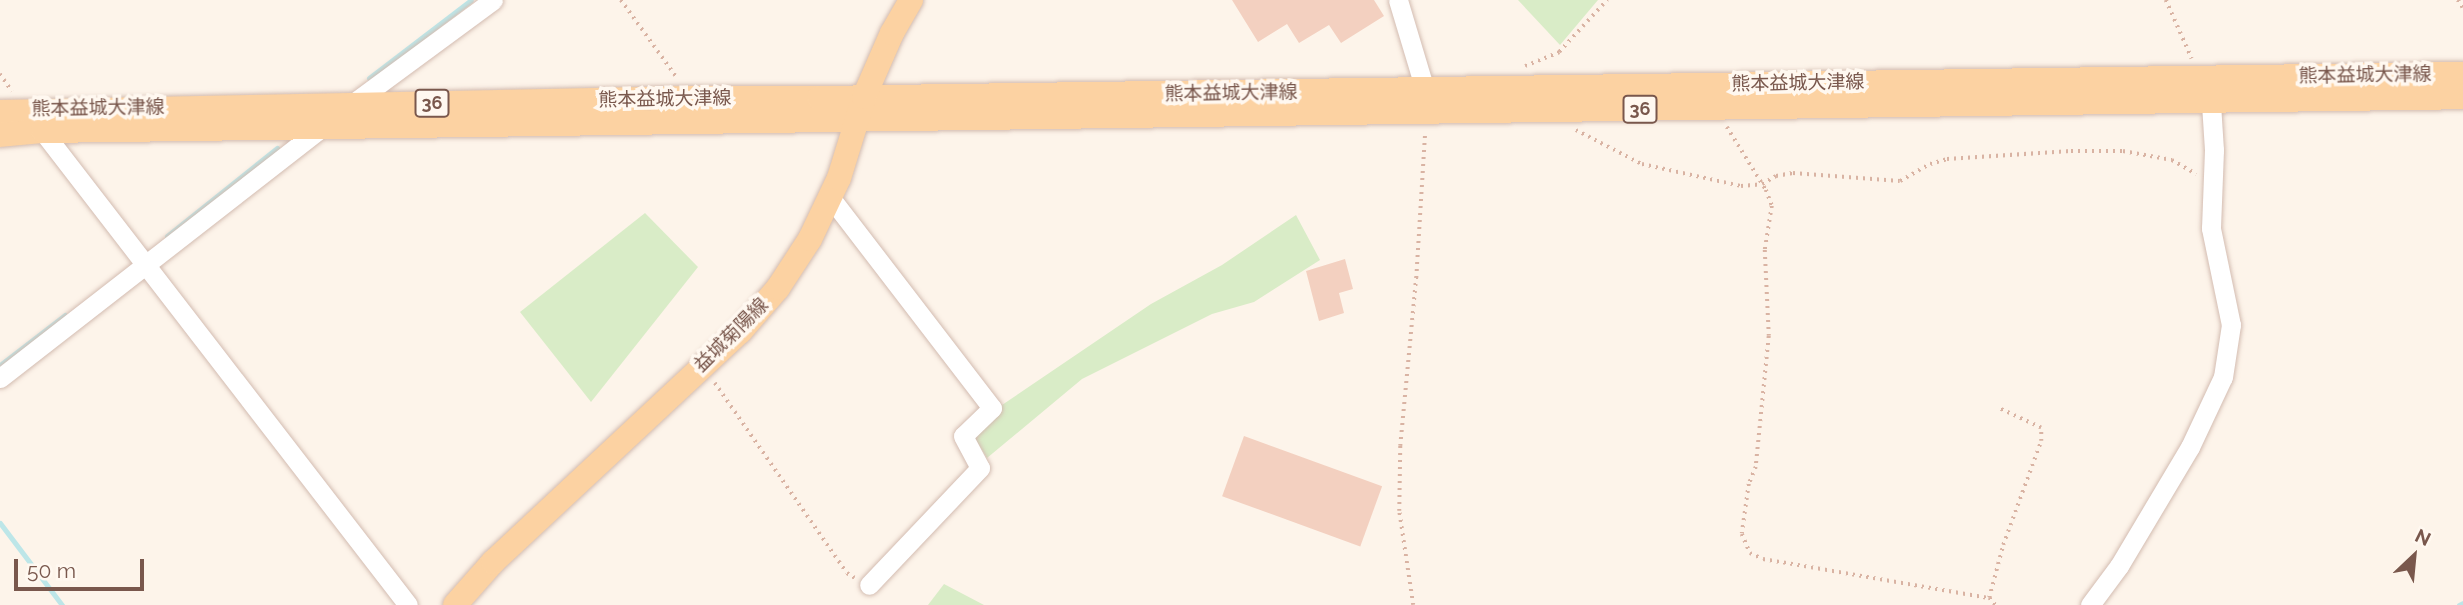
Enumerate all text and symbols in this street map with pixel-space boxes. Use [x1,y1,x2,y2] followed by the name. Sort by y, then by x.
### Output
[2298,62,2432,88] street label: 熊本益城大津線
[1731,70,1865,96] street label: 熊本益城大津線
[1164,80,1298,106] street label: 熊本益城大津線
[598,86,732,112] street label: 熊本益城大津線
[414,88,450,118] road number: 36
[1622,94,1658,124] road number: 36
[31,95,165,121] street label: 熊本益城大津線
[689,293,773,377] street label: 益城菊陽線
[2379,521,2449,591] north arrow
[2412,524,2435,550] text: N
[18,546,147,590] scale bar
[27,558,76,583] text: 50 m

